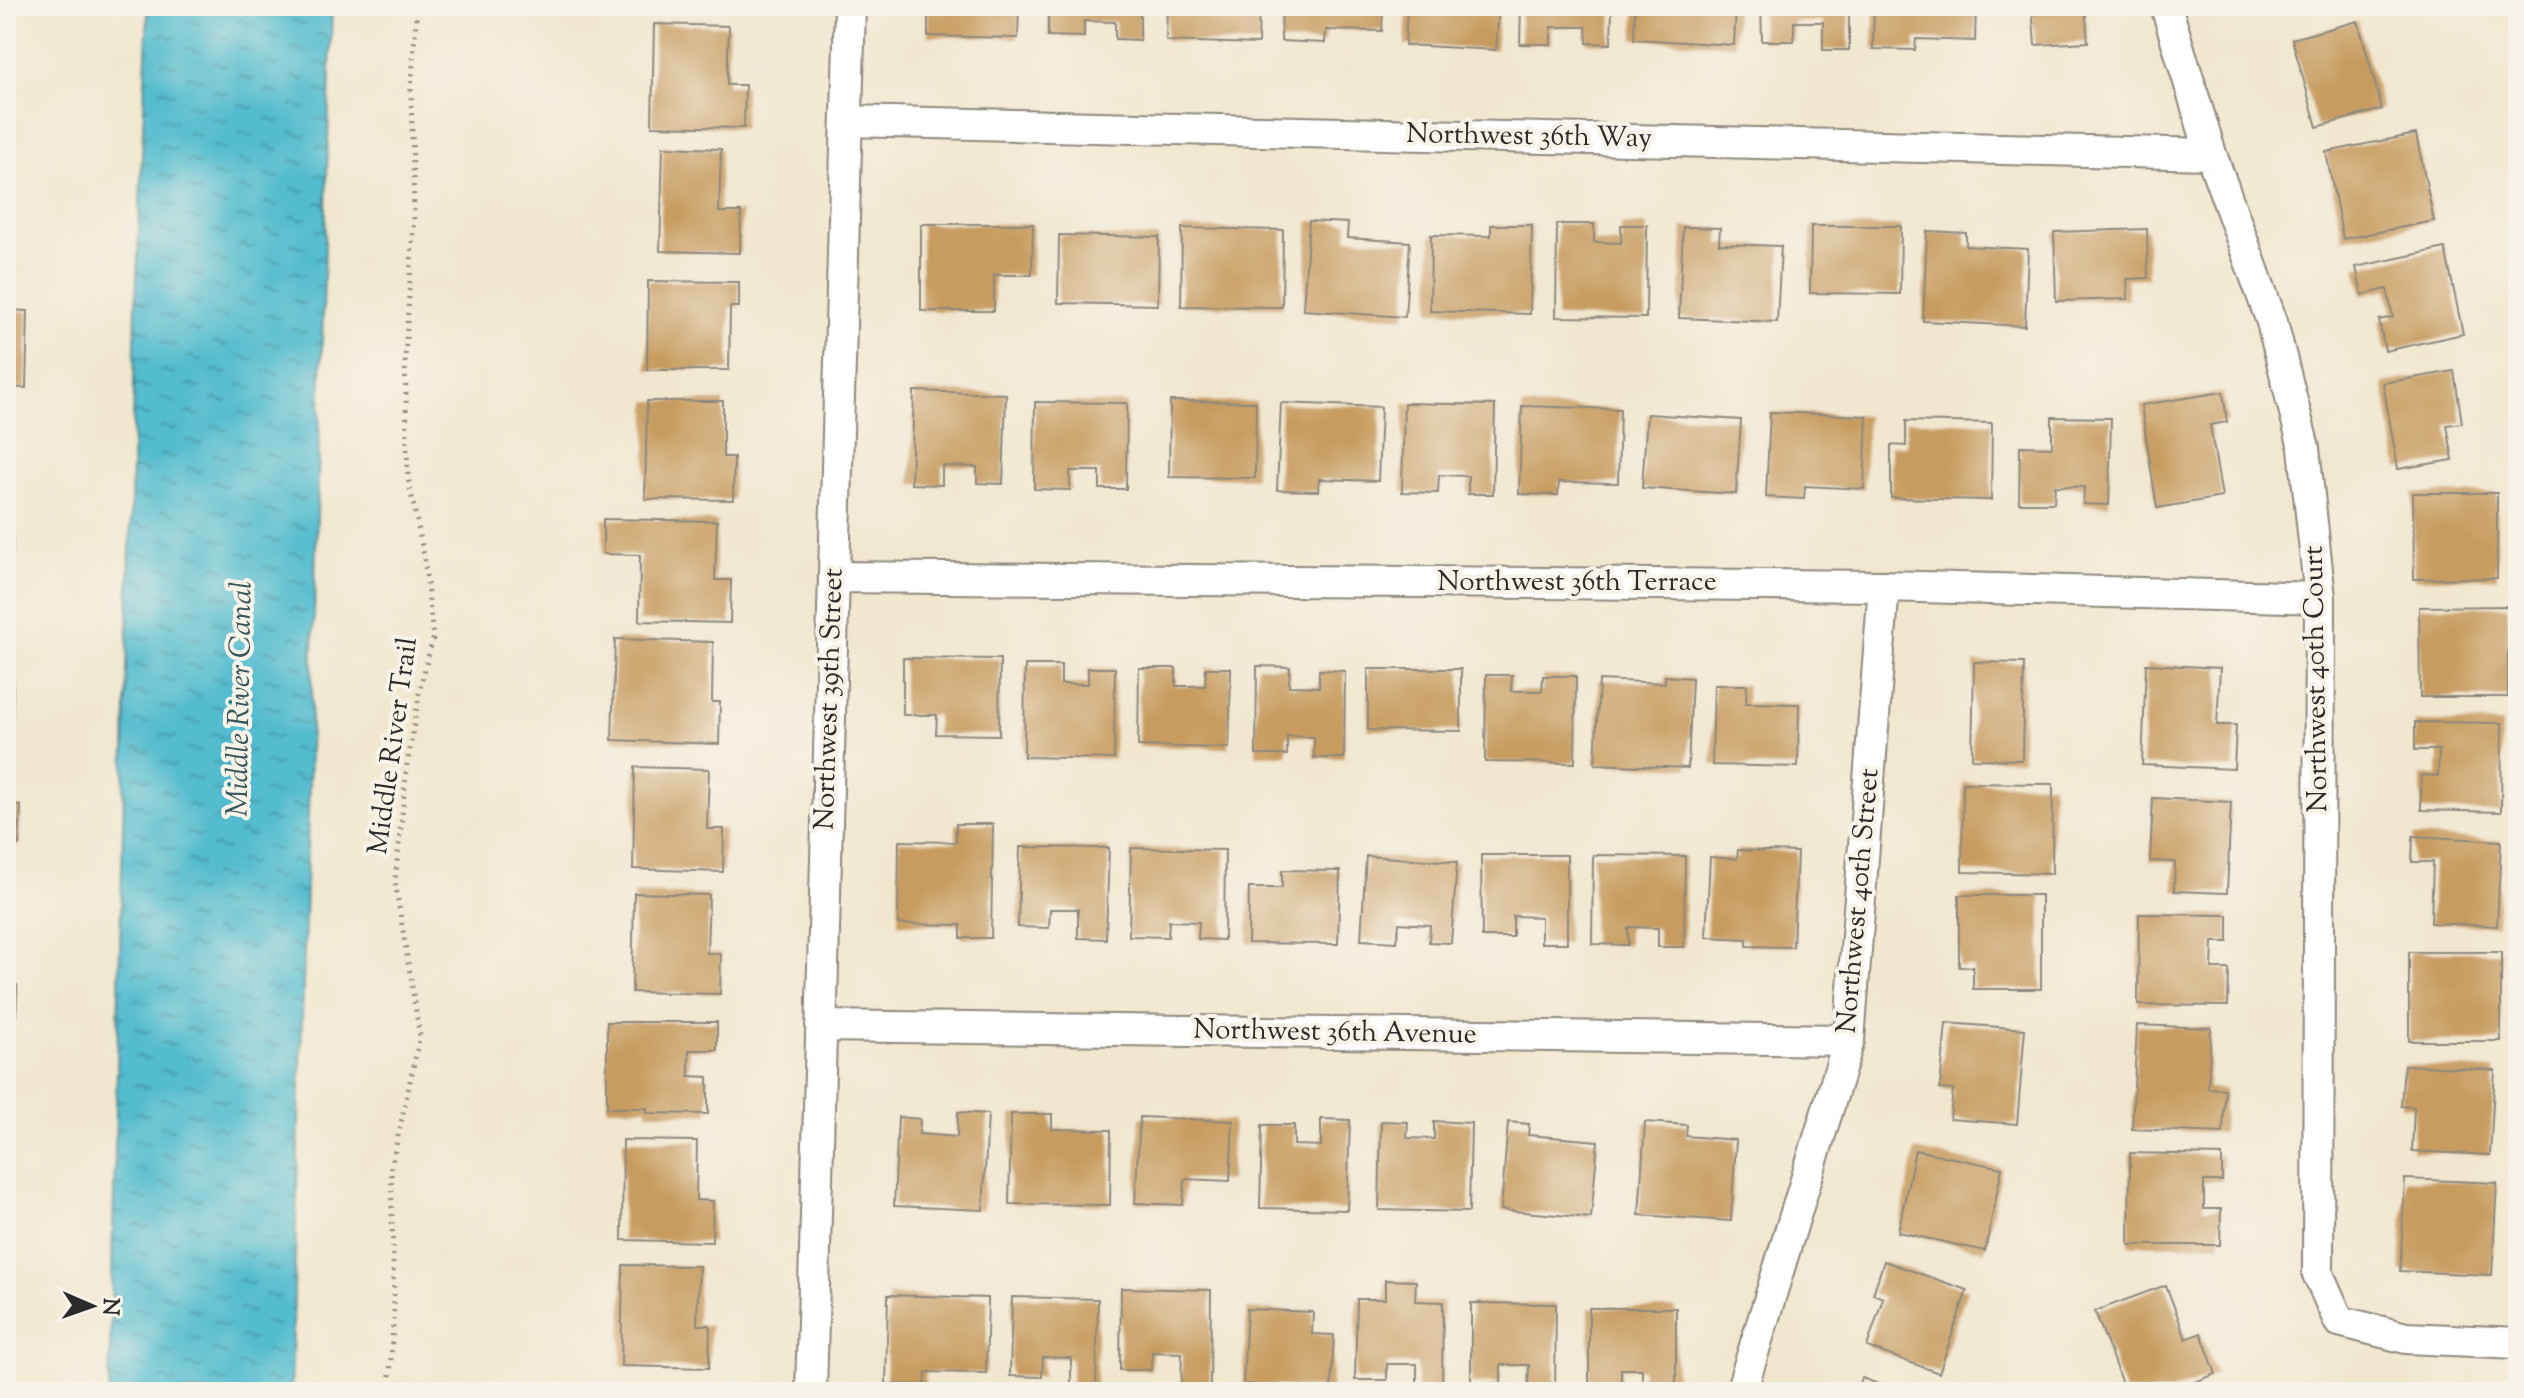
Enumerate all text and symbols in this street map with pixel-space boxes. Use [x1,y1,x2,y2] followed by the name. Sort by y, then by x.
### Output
[1406,115,1652,159] street label: Northwest 36th Way
[2295,545,2339,813] street label: Northwest 40th Court
[1437,563,1717,603] street label: Northwest 36th Terrace
[805,567,855,831] street label: Northwest 39th Street
[217,581,265,817] water label: Middle River Canal
[359,635,429,857] street label: Middle River Trail
[1827,766,1891,1035] street label: Northwest 40th Street
[1193,1011,1477,1055] street label: Northwest 36th Avenue
[52,1266,132,1346] north arrow
[93,1297,125,1316] text: N

